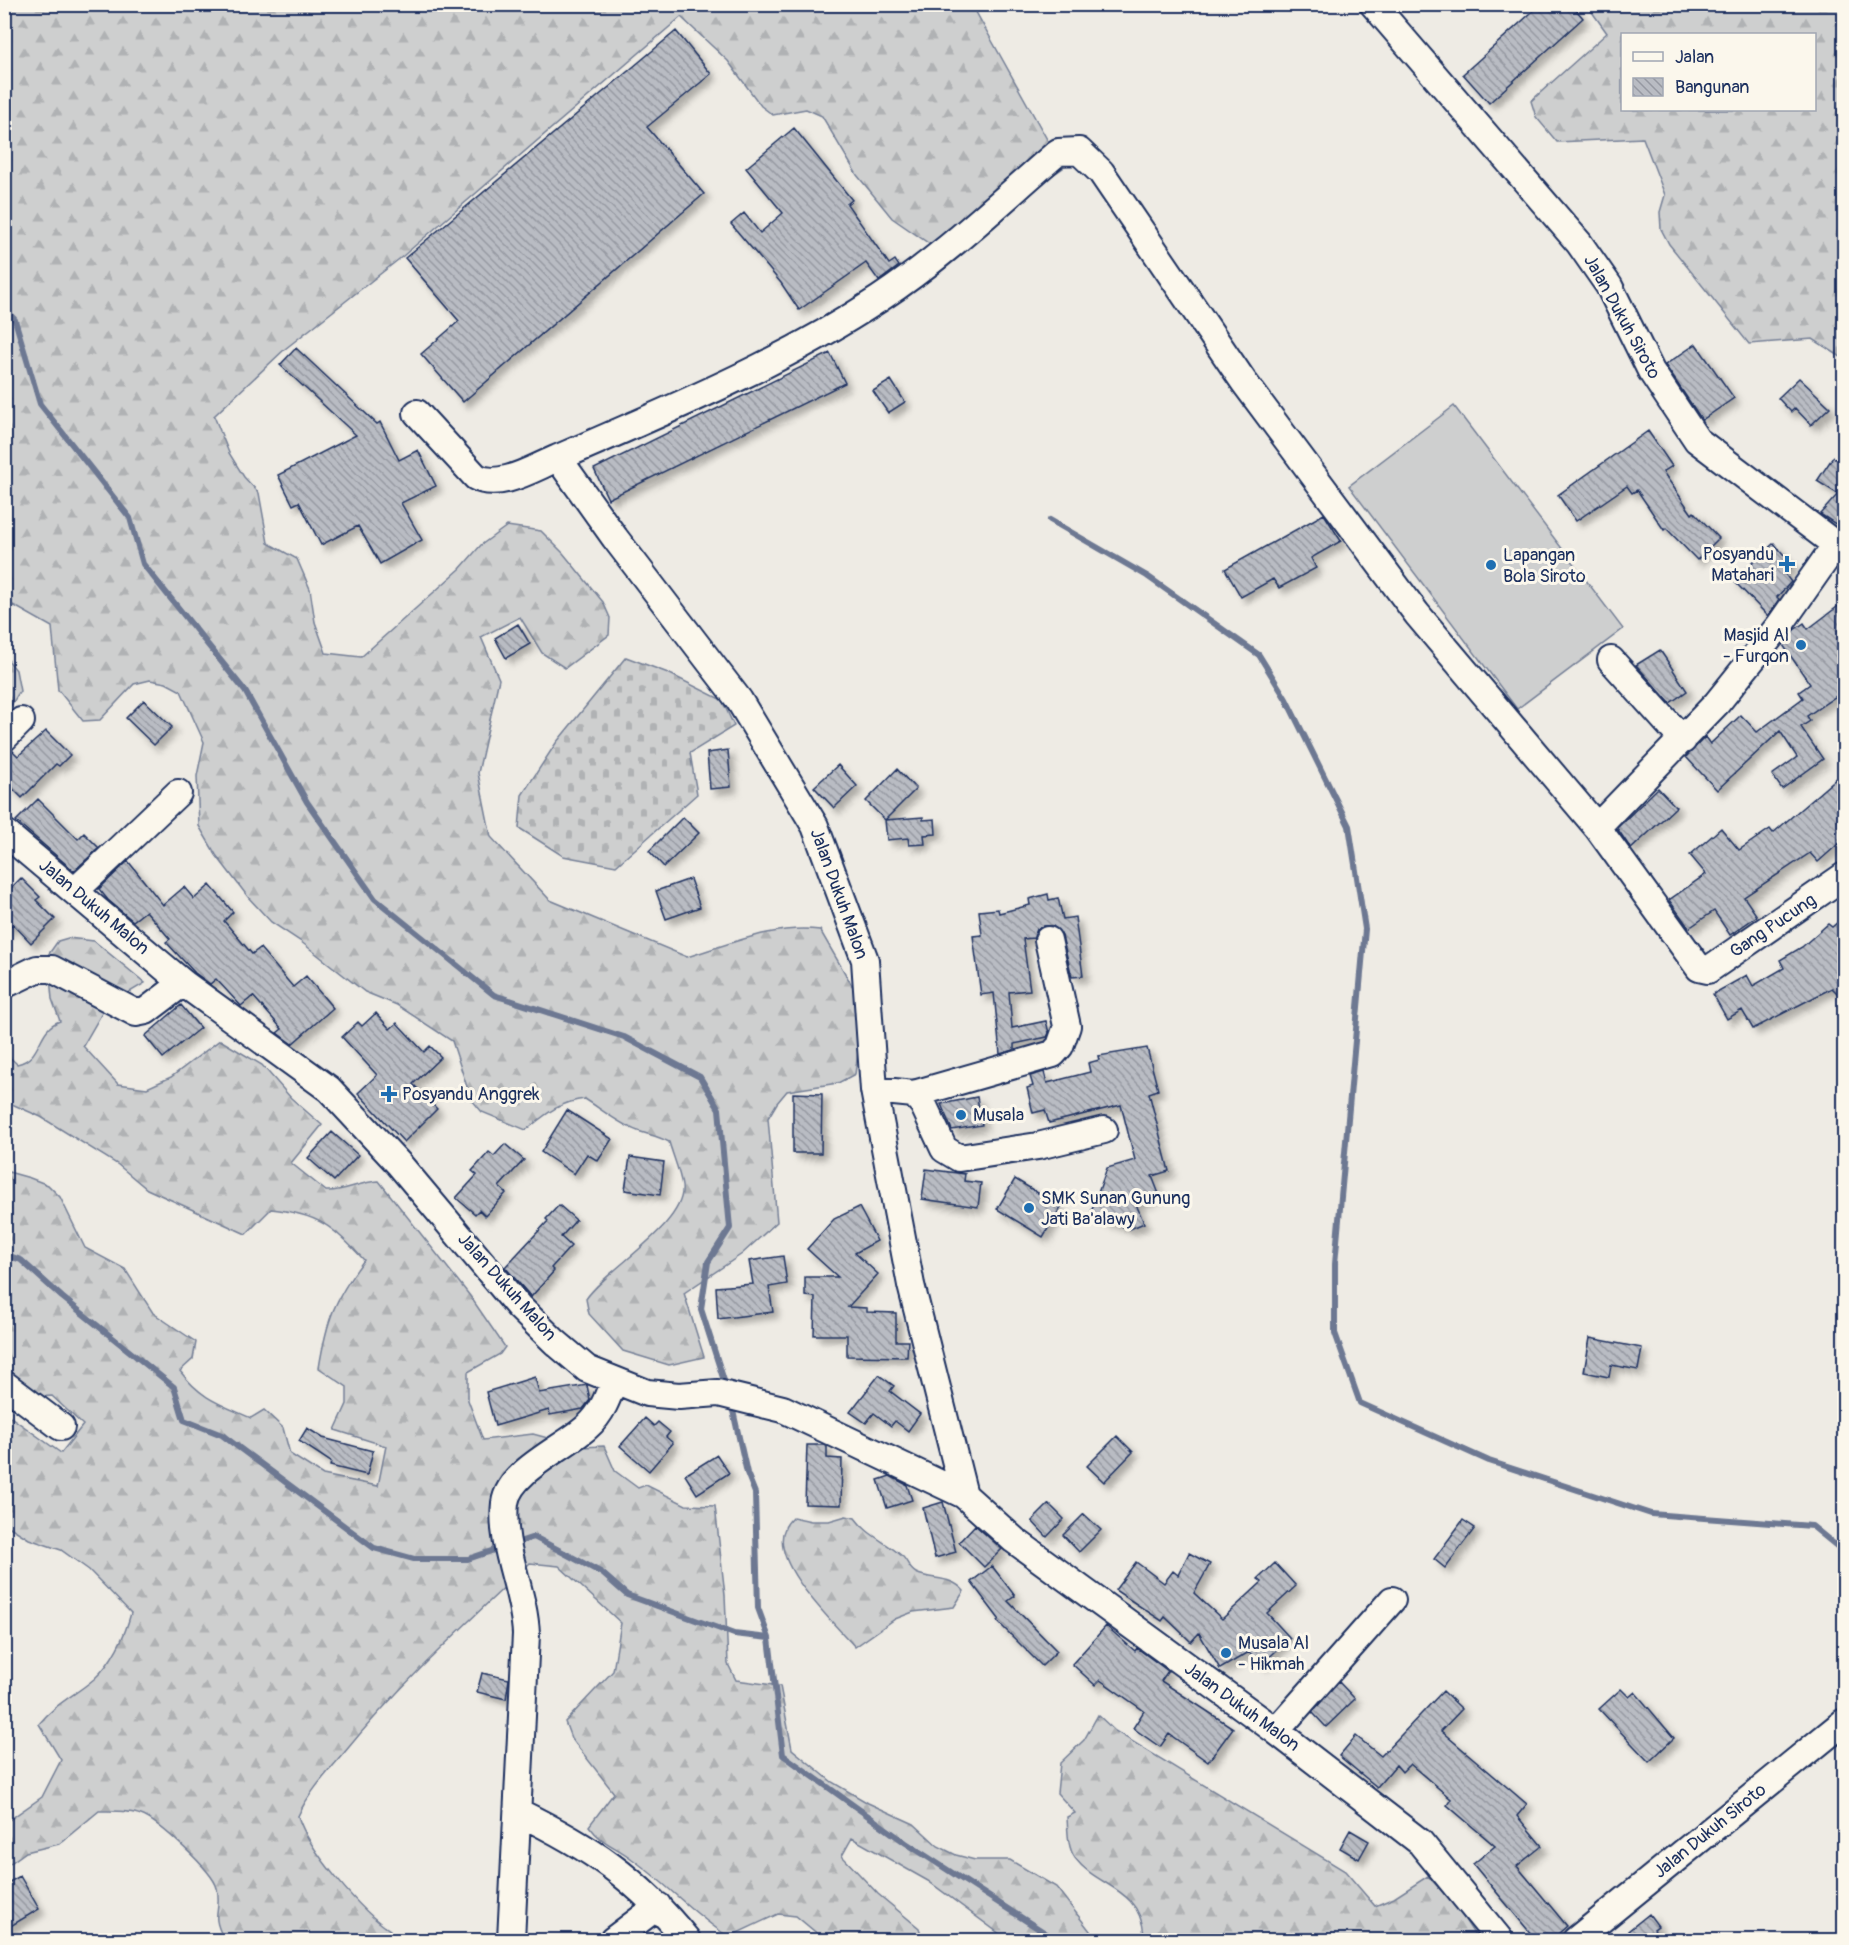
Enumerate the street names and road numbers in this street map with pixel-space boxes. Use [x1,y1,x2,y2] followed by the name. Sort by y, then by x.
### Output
[1578,251,1666,383] street label: Jalan Dukuh Siroto
[805,826,873,962] street label: Jalan Dukuh Malon
[34,854,154,960] street label: Jalan Dukuh Malon
[1725,889,1821,963] street label: Gang Pucung
[452,1228,562,1346] street label: Jalan Dukuh Malon
[1180,1657,1304,1757] street label: Jalan Dukuh Malon
[1649,1778,1771,1884] street label: Jalan Dukuh Siroto

